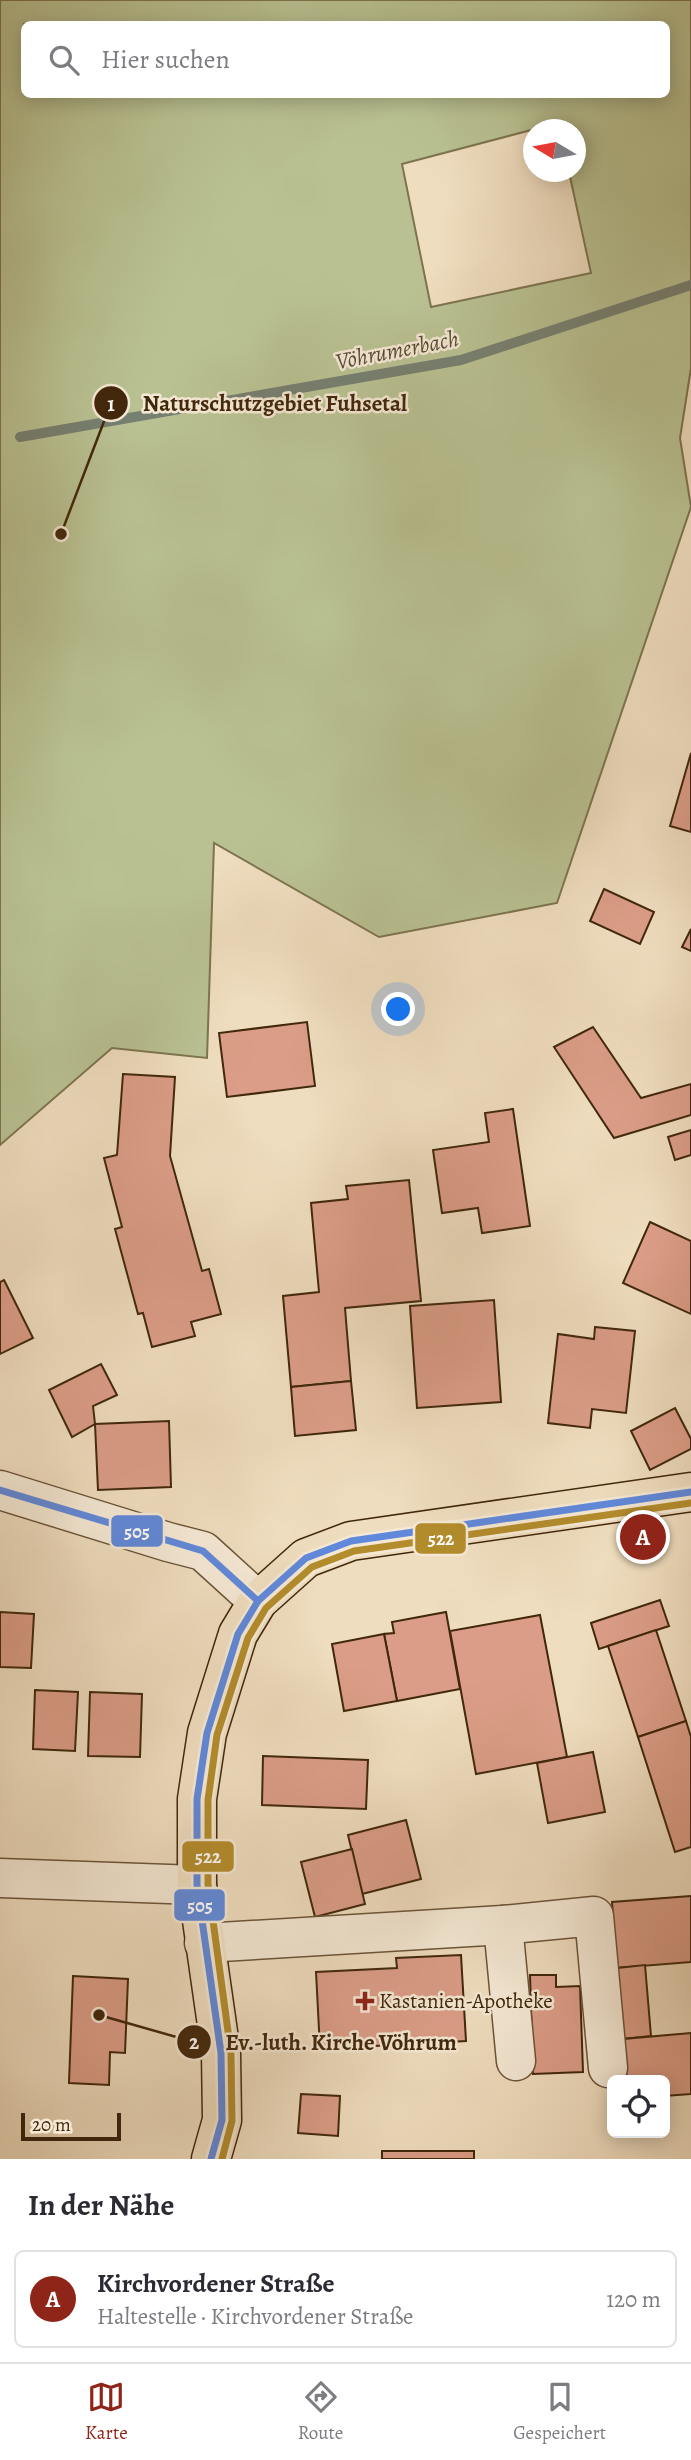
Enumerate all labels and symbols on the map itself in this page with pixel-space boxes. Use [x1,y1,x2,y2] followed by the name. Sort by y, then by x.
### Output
[523,119,586,182] north arrow
[333,323,461,377] water label: Vöhrumerbach
[93,381,421,425] callout: Naturschutzgebiet Fuhsetal
[143,388,407,419] text: Naturschutzgebiet Fuhsetal
[107,390,115,418] text: 1
[381,992,415,1026] your location
[620,1511,666,1563] pin: A
[110,1514,164,1548] line badge: 505
[124,1519,150,1545] text: 505
[414,1522,467,1555] line badge: 522
[428,1526,454,1552] text: 522
[181,1840,235,1873] line badge: 522
[195,1844,221,1870] text: 522
[173,1888,226,1922] line badge: 505
[187,1893,213,1919] text: 505
[379,1987,553,2015] place label: Kastanien-Apotheke
[357,1993,373,2009] marker: Kastanien-Apotheke
[176,2020,471,2064] callout: Ev.-luth. Kirche Vöhrum
[225,2027,457,2058] text: Ev.-luth. Kirche Vöhrum
[189,2028,199,2056] text: 2
[21,2110,121,2142] scale bar

